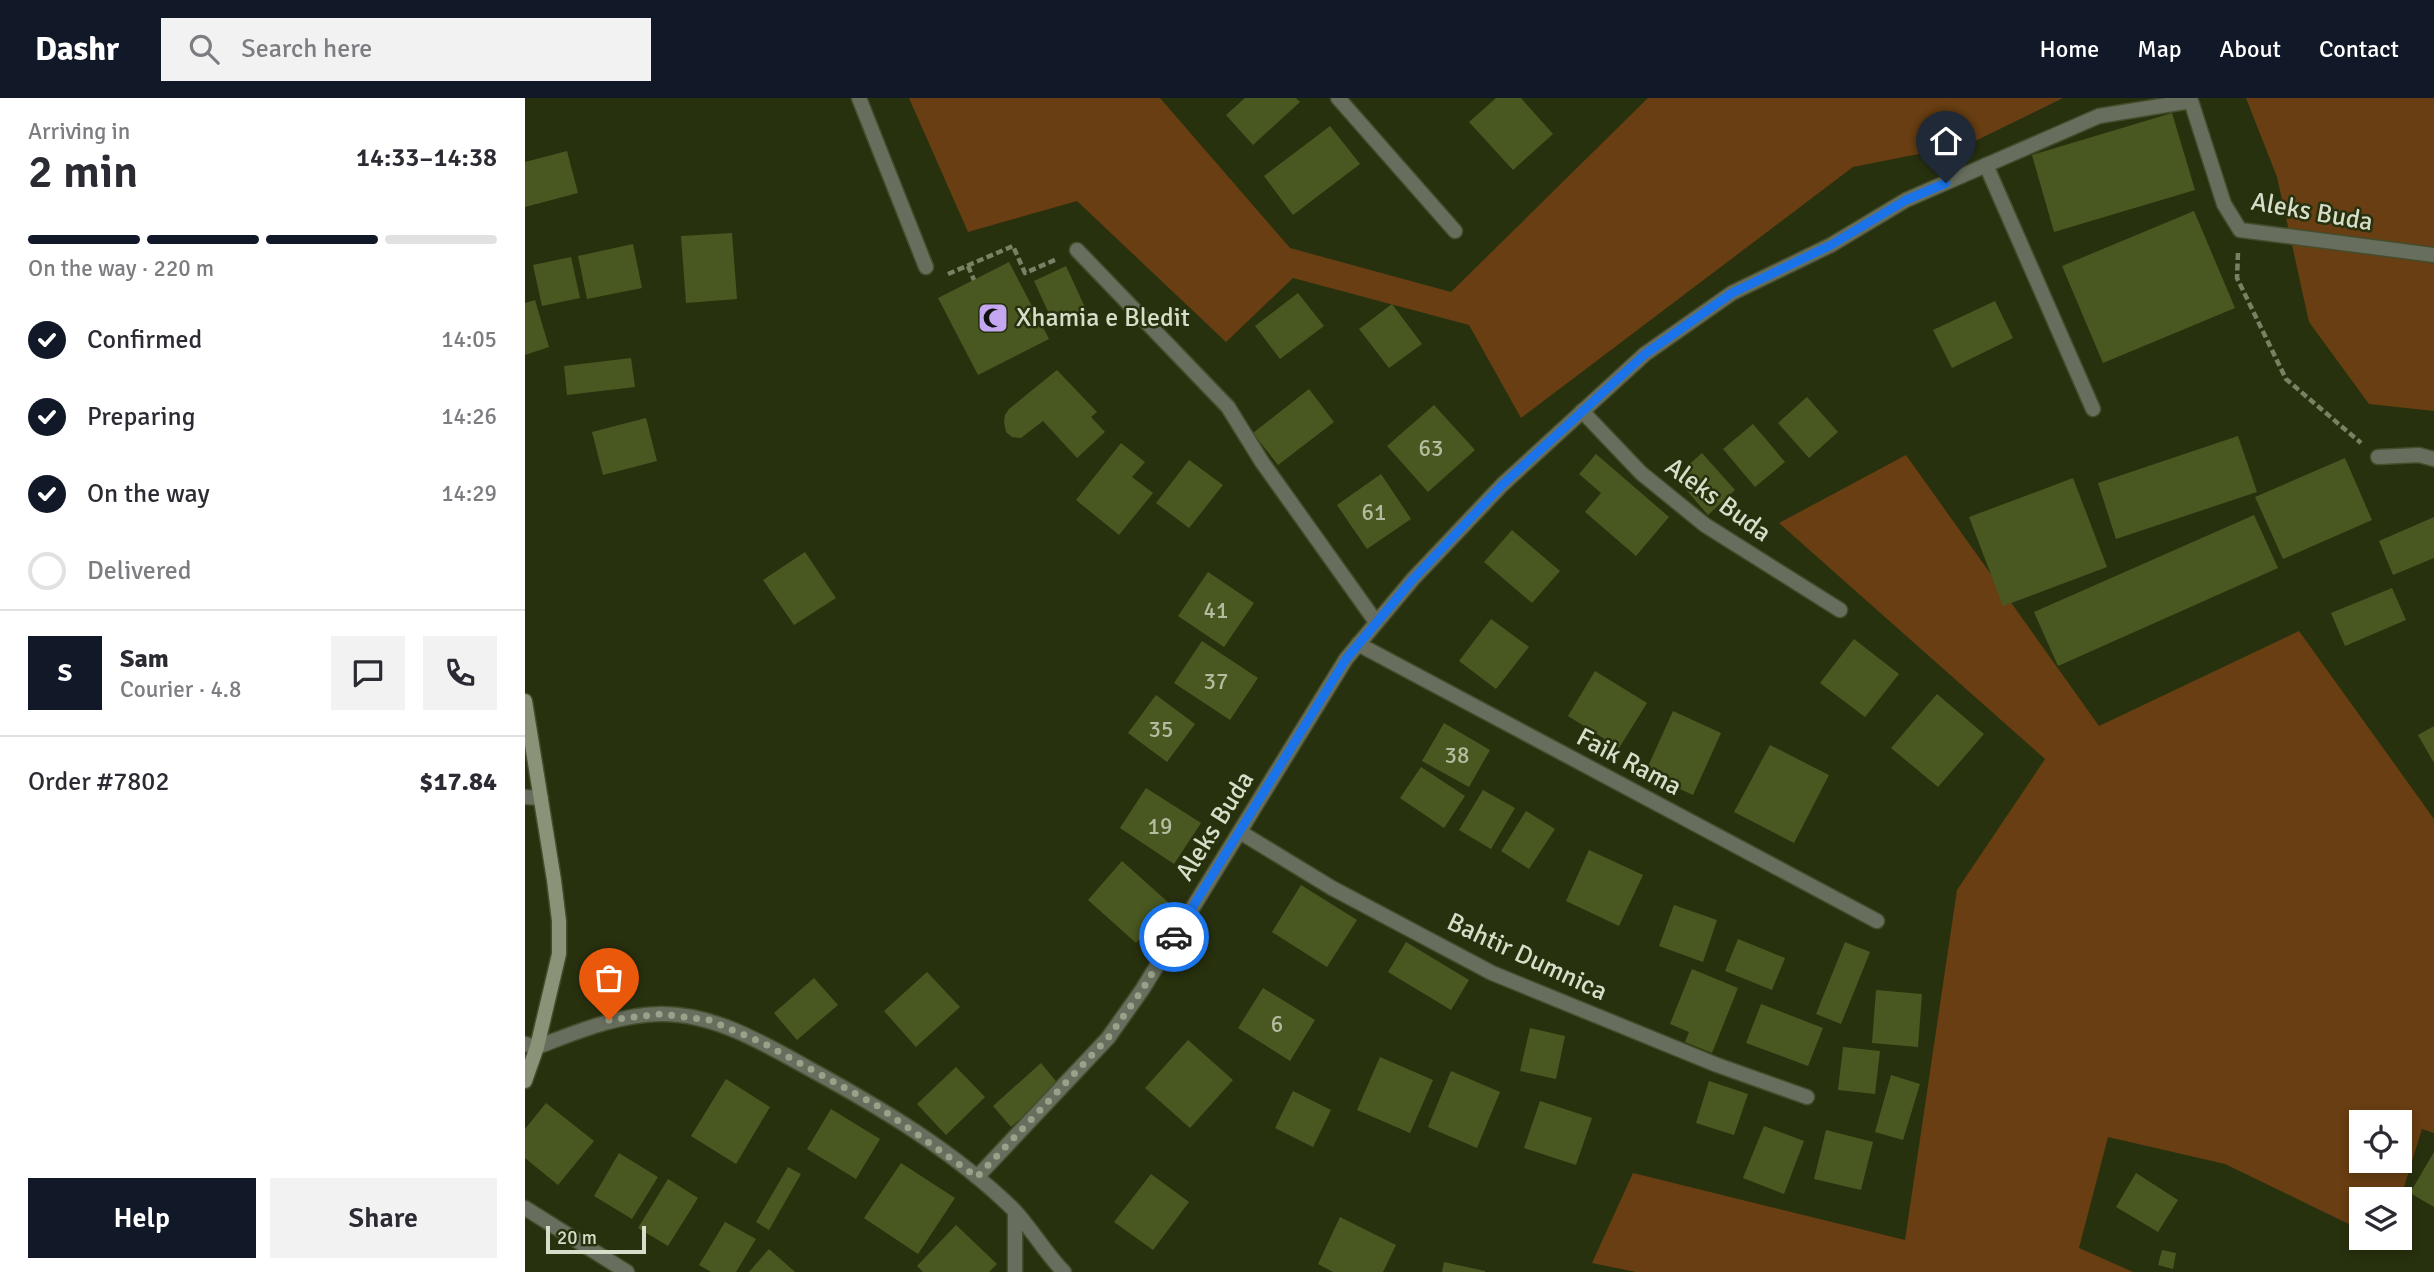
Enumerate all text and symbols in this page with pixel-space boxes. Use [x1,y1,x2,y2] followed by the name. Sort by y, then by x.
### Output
[161,18,651,81] search box
[35,29,119,70] text: Dashr
[185,30,223,68] icon: search
[241,33,372,65] text: Search here
[2039,34,2099,64] text: Home
[2137,34,2182,64] text: Map
[2220,34,2281,64] text: About
[2319,34,2399,64] text: Contact
[1916,111,1976,183] pin
[28,117,130,146] text: Arriving in
[1927,122,1965,160] icon: home
[356,142,497,174] text: 14:33–14:38
[28,144,138,200] text: 2 min
[2249,186,2375,238] street label: Aleks Buda
[28,254,214,283] text: On the way · 220 m
[976,301,1010,335] mosque icon: Xhamia e Bledit
[1016,302,1190,334] place label: Xhamia e Bledit
[28,321,66,359] icon: check
[87,324,202,356] text: Confirmed
[441,325,497,354] text: 14:05
[28,398,66,436] icon: check
[87,401,195,433] text: Preparing
[441,402,497,431] text: 14:26
[1419,434,1443,463] house number: 63
[1659,451,1777,549] street label: Aleks Buda
[28,475,66,513] icon: check
[87,478,210,510] text: On the way
[441,479,497,508] text: 14:29
[1362,498,1386,527] house number: 61
[87,555,192,587] text: Delivered
[1204,596,1228,625] house number: 41
[331,636,405,710] button: chat
[423,636,497,710] button: phone
[120,643,169,675] text: Sam
[58,657,72,689] text: S
[1204,667,1228,696] house number: 37
[120,675,241,704] text: Courier · 4.8
[1149,715,1173,744] house number: 35
[1571,721,1687,803] street label: Faik Rama
[1445,741,1469,770] house number: 38
[1169,765,1261,887] street label: Aleks Buda
[28,766,169,798] text: Order #7802
[419,766,497,798] text: $17.84
[1148,812,1172,841] house number: 19
[1139,902,1209,972] courier
[1442,906,1612,1008] street label: Bahtir Dumnica
[1155,918,1193,956] icon: car
[579,948,639,1020] pin
[590,959,628,997] icon: bag
[1271,1010,1283,1039] house number: 6
[2349,1110,2412,1250] map controls
[2349,1110,2412,1173] button: locate
[28,1178,256,1258] button: Help
[270,1178,497,1258] button: Share
[2349,1187,2412,1250] button: layers
[546,1223,646,1255] scale bar
[557,1226,597,1250] text: 20 m

